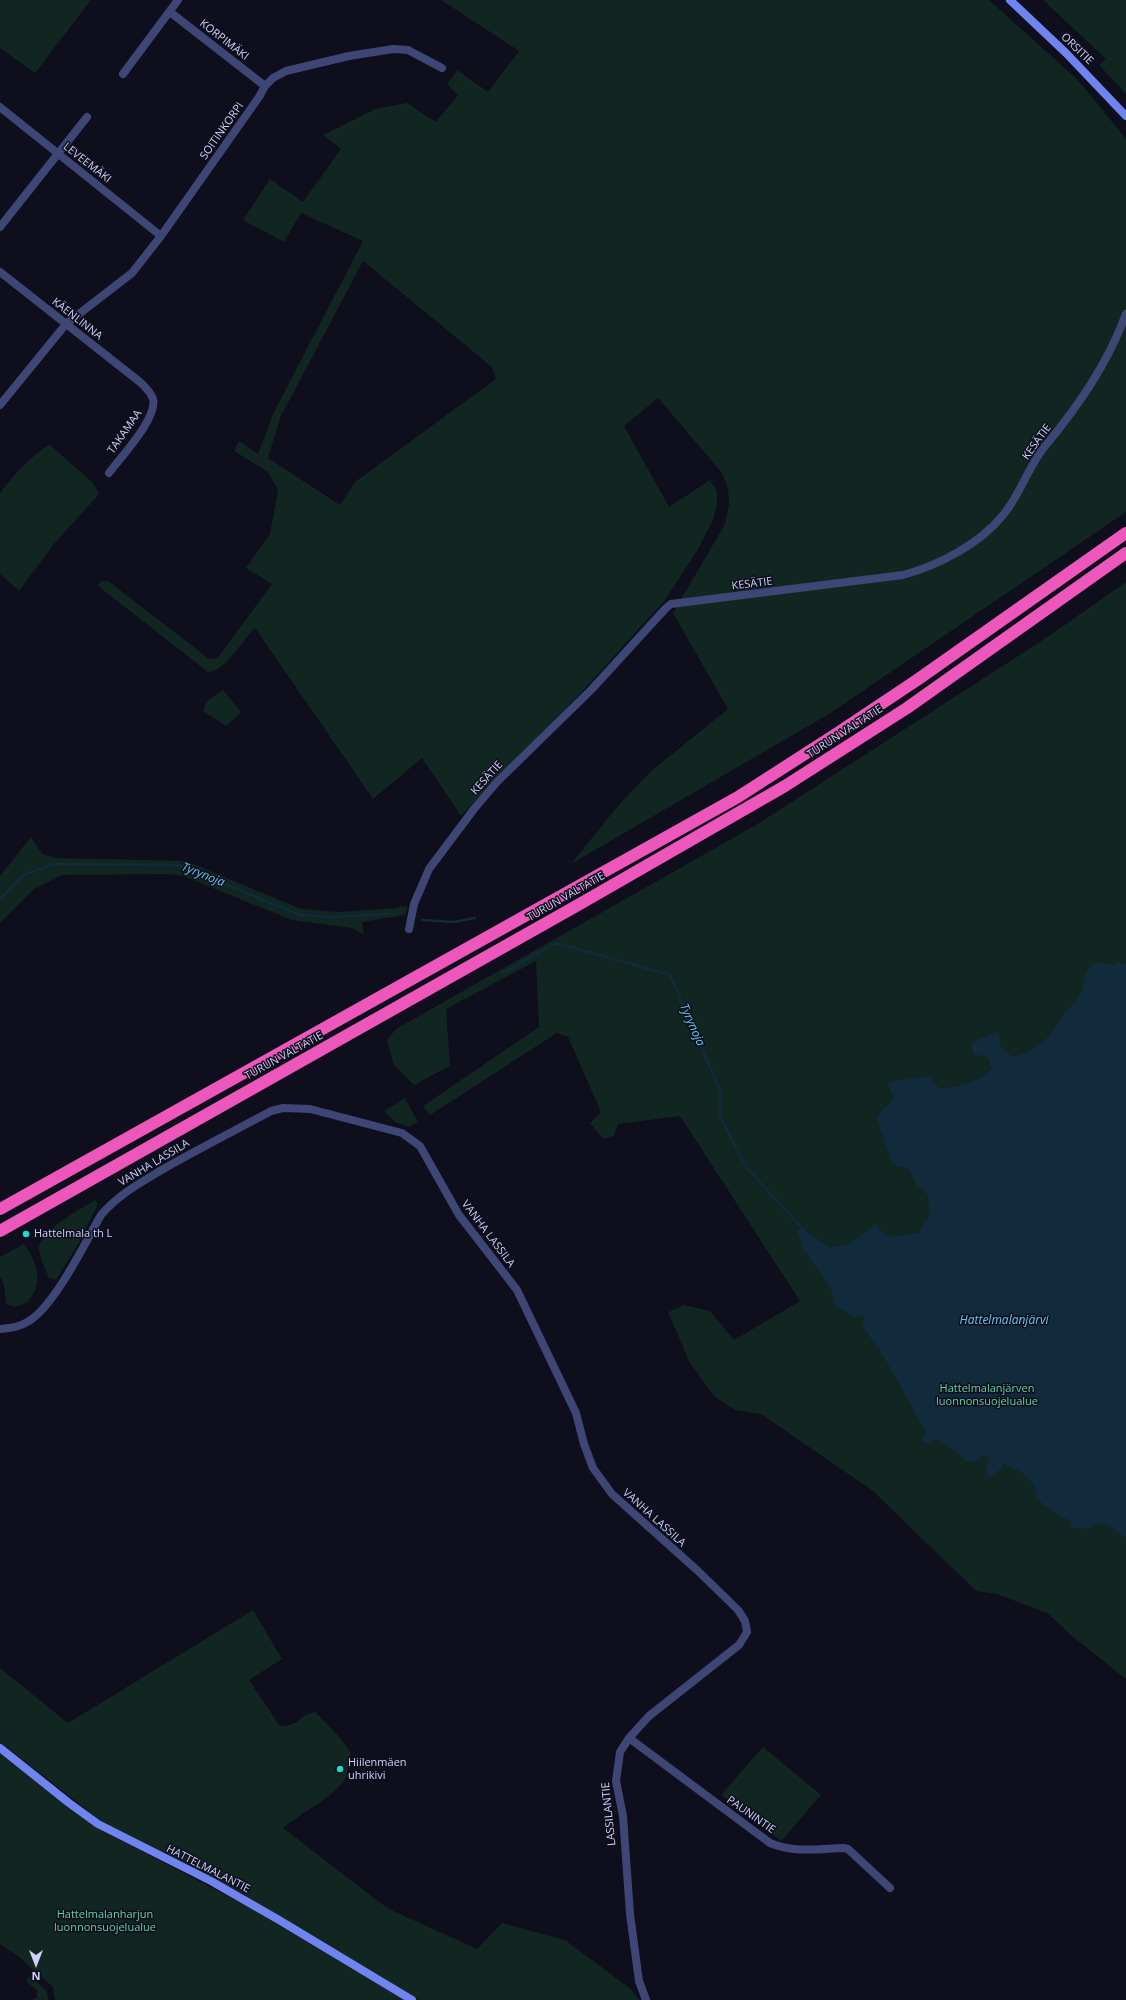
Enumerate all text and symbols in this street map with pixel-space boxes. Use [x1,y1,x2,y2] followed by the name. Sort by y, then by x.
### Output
[197,17,251,63] street label: KORPIMÄKI
[1058,30,1096,68] street label: ORSITIE
[197,100,247,162] street label: SOITINKORPI
[60,140,114,186] street label: LEVEEMÄKI
[49,295,105,343] street label: KÄENLINNA
[105,408,145,456] street label: TAKAMAA
[1020,422,1054,462] street label: KESÄTIE
[731,575,773,593] street label: KESÄTIE
[805,703,885,761] street label: TURUN VALTATIE
[468,758,506,798] street label: KESÄTIE
[179,860,227,890] water label: Tyrynoja
[525,869,607,925] street label: TURUN VALTATIE
[676,1001,708,1049] water label: Tyrynoja
[243,1029,325,1083] street label: TURUN VALTATIE
[116,1137,192,1189] street label: VANHA LASSILA
[459,1198,517,1270] street label: VANHA LASSILA
[34,1227,112,1241] place label: Hattelmala th L
[21,1229,31,1239] marker: Hattelmala th L
[960,1314,1048,1328] water label: Hattelmalanjärvi
[936,1382,1038,1408] park label: Hattelmalanjärven luonnonsuojelualue
[620,1486,688,1550] street label: VANHA LASSILA
[348,1756,407,1782] place label: Hiilenmäen uhrikivi
[335,1764,345,1774] marker: Hiilenmäen uhrikivi
[599,1781,619,1847] street label: LASSILANTIE
[724,1793,778,1837] street label: PAUNINTIE
[164,1842,252,1896] street label: HATTELMALANTIE
[54,1908,156,1934] park label: Hattelmalanharjun luonnonsuojelualue
[16,1944,56,1984] north arrow
[32,1969,40,1984] text: N

